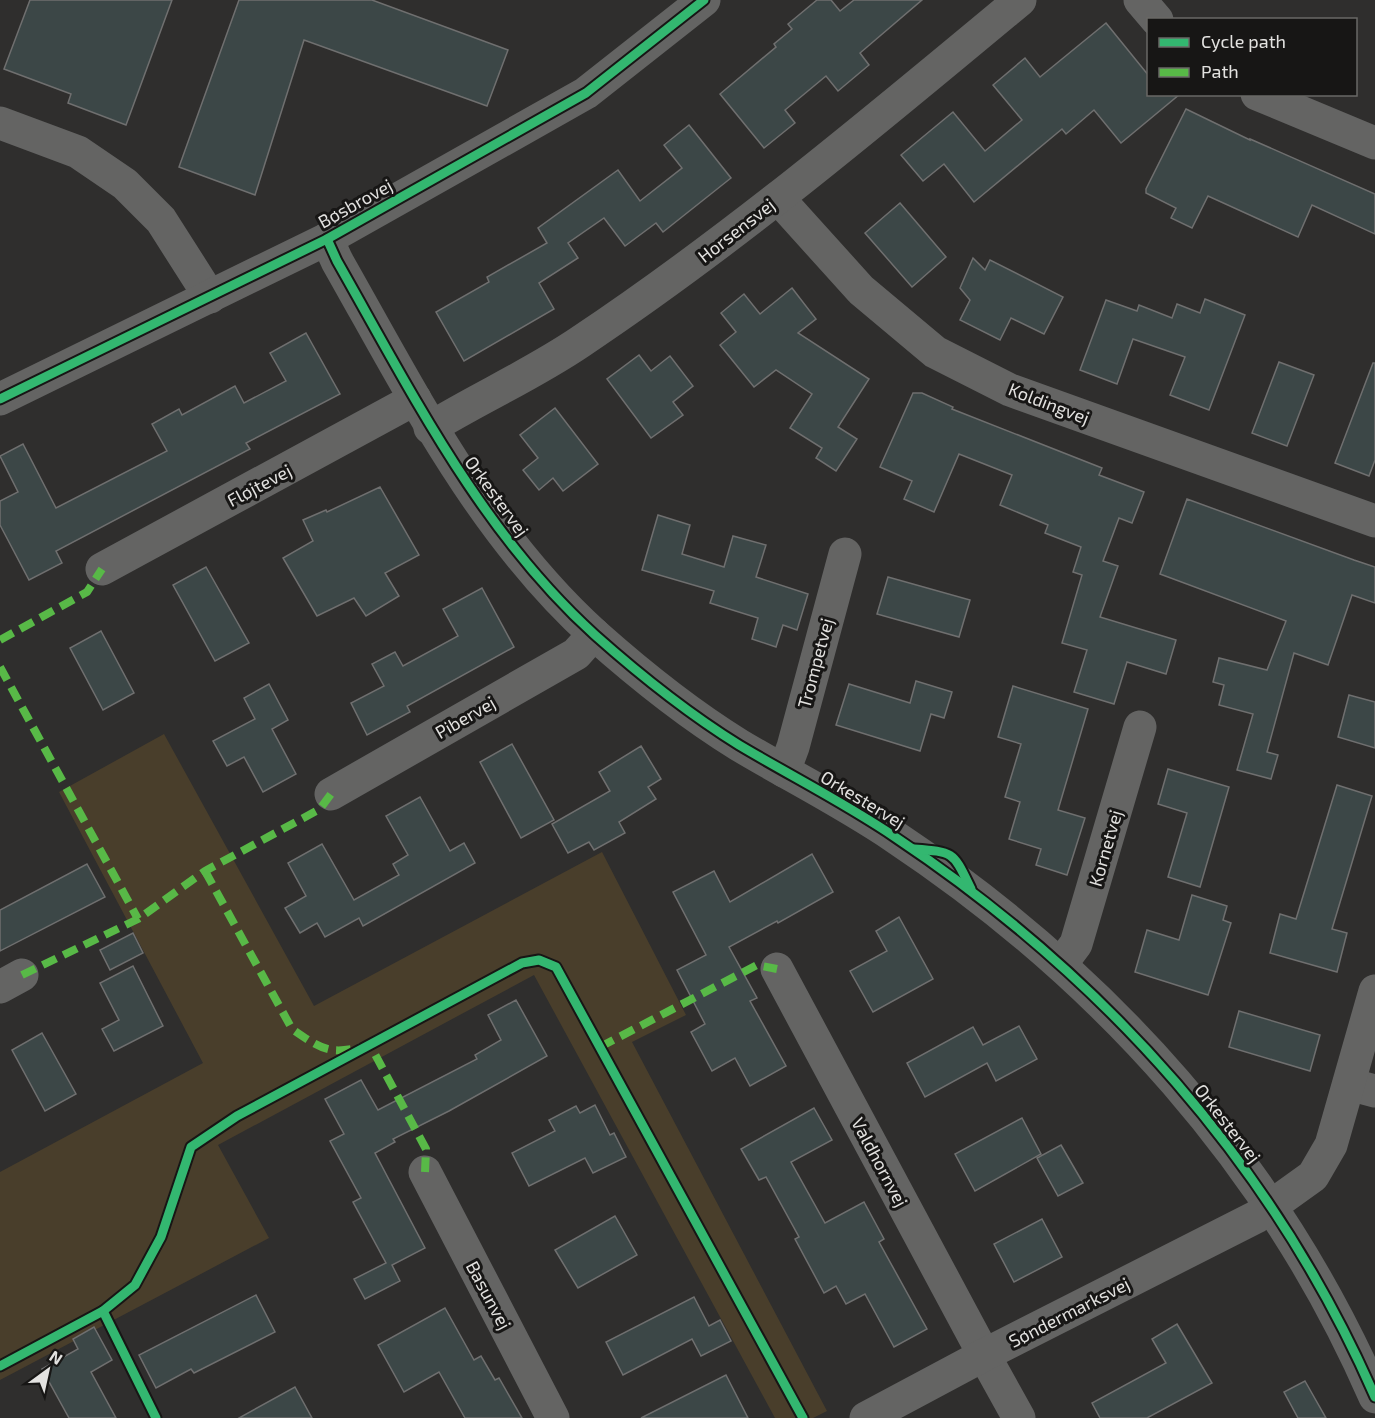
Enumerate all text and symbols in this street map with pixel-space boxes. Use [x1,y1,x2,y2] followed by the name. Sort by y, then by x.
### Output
[1147,18,1357,96] legend
[1201,30,1286,52] text: Cycle path
[1201,60,1239,82] text: Path
[314,174,396,232] street label: Bøsbrovej
[693,193,779,267] street label: Horsensvej
[1005,378,1093,428] street label: Koldingvej
[460,451,534,541] street label: Orkestervej
[223,459,295,511] street label: Fløjtevej
[792,616,838,710] street label: Trompetvej
[431,691,499,743] street label: Pibervej
[817,765,909,833] street label: Orkestervej
[1084,807,1126,889] street label: Kornetvej
[1190,1079,1266,1167] street label: Orkestervej
[847,1114,913,1210] street label: Valdhornvej
[462,1257,516,1333] street label: Basunvej
[1005,1272,1133,1352] street label: Søndermarksvej
[18,1340,78,1400] north arrow
[46,1346,66,1368] text: N

